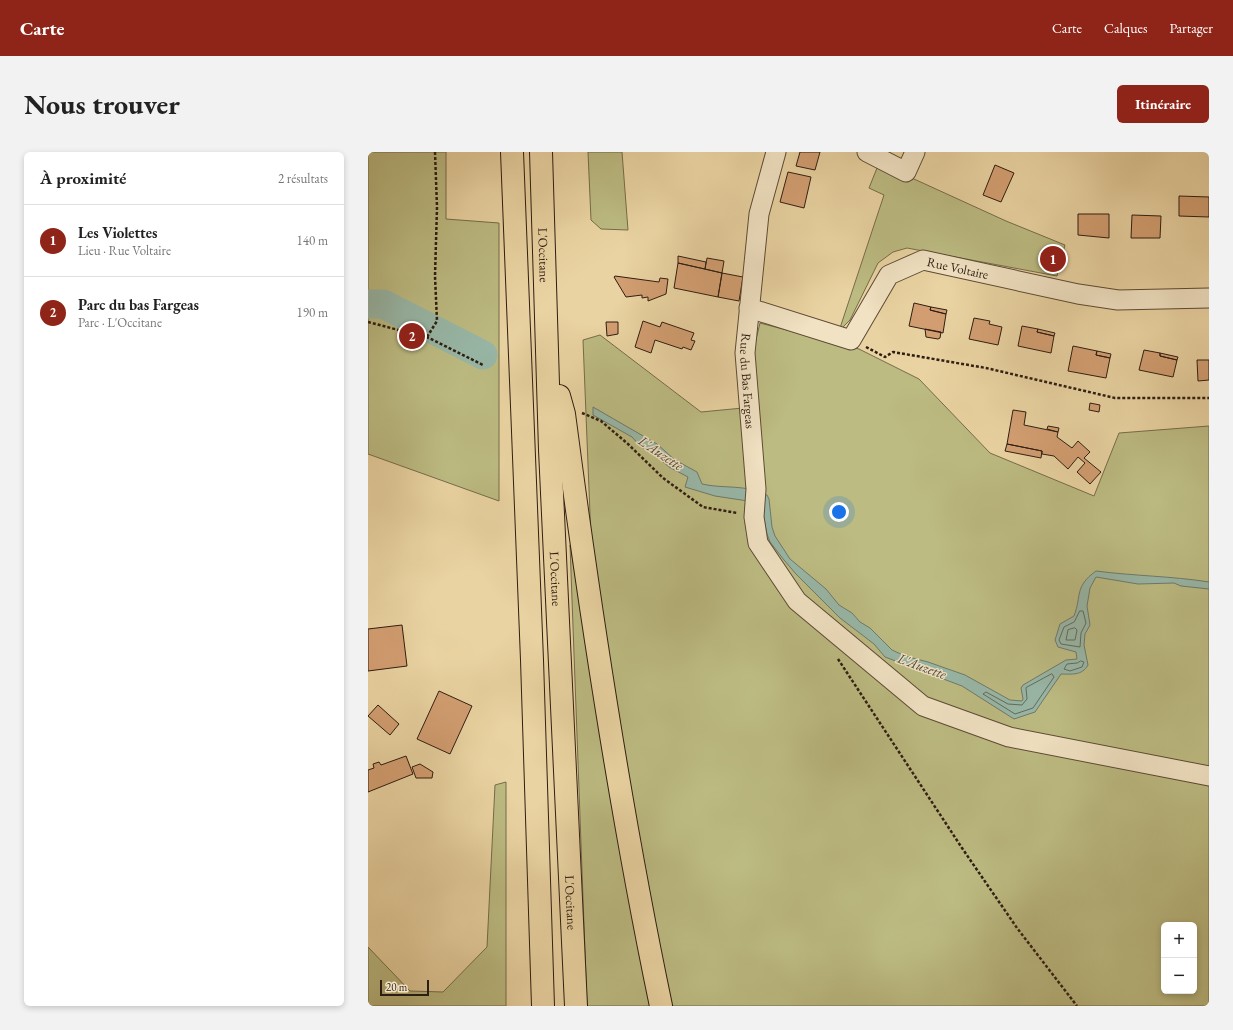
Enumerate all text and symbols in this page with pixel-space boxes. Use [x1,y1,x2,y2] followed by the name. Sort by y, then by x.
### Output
[20,16,64,41] text: Carte
[1052,19,1082,37] text: Carte
[1104,19,1148,37] text: Calques
[1170,19,1213,37] text: Partager
[1117,85,1209,123] button: Itinéraire
[24,86,180,122] text: Nous trouver
[40,167,126,189] text: À proximité
[278,170,328,187] text: 2 résultats
[78,223,157,242] text: Les Violettes
[535,227,553,283] street label: L'Occitane
[50,232,56,249] text: 1
[297,232,328,249] text: 140 m
[78,242,171,259] text: Lieu · Rue Voltaire
[1040,244,1066,274] pin: 1
[925,253,990,283] street label: Rue Voltaire
[78,295,199,314] text: Parc du bas Fargeas
[50,304,56,321] text: 2
[297,304,328,321] text: 190 m
[78,314,162,331] text: Parc · L'Occitane
[399,321,425,351] pin: 2
[736,333,760,429] street label: Rue du Bas Fargeas
[634,431,687,475] water label: L'Auzette
[829,502,849,522] your location
[546,551,566,607] street label: L'Occitane
[894,649,949,683] water label: L'Auzette
[561,875,581,930] street label: L'Occitane
[1161,922,1197,994] map controls
[1161,922,1197,958] button: +
[1161,958,1197,994] button: −
[380,978,429,997] scale bar
[386,980,407,994] text: 20 m

